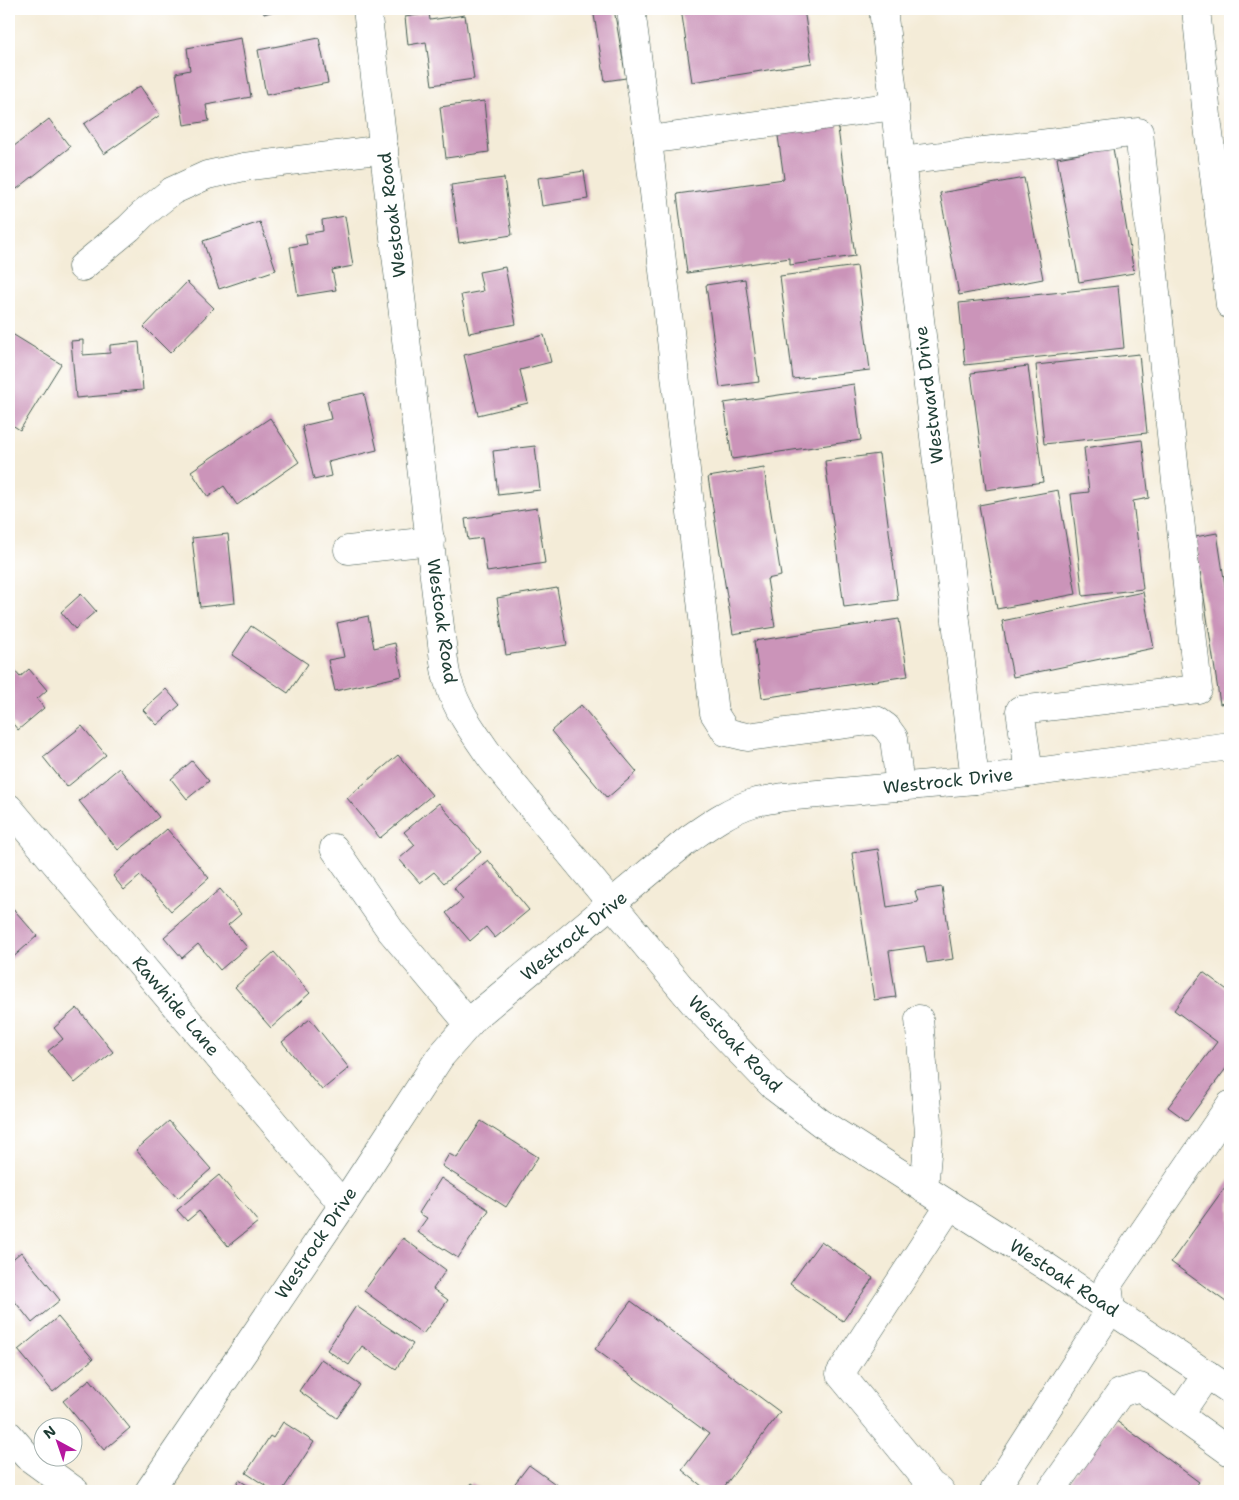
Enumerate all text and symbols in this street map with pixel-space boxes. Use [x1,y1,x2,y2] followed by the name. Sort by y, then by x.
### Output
[372,151,412,279] street label: Westoak Road
[909,325,949,465] street label: Westward Drive
[421,557,463,685] street label: Westoak Road
[882,762,1014,800] street label: Westrock Drive
[516,886,632,986] street label: Westrock Drive
[127,951,225,1061] street label: Rawhide Lane
[683,990,787,1098] street label: Westoak Road
[270,1182,362,1304] street label: Westrock Drive
[1005,1234,1123,1322] street label: Westoak Road
[32,1418,82,1468] north arrow
[40,1422,60,1443] text: N

